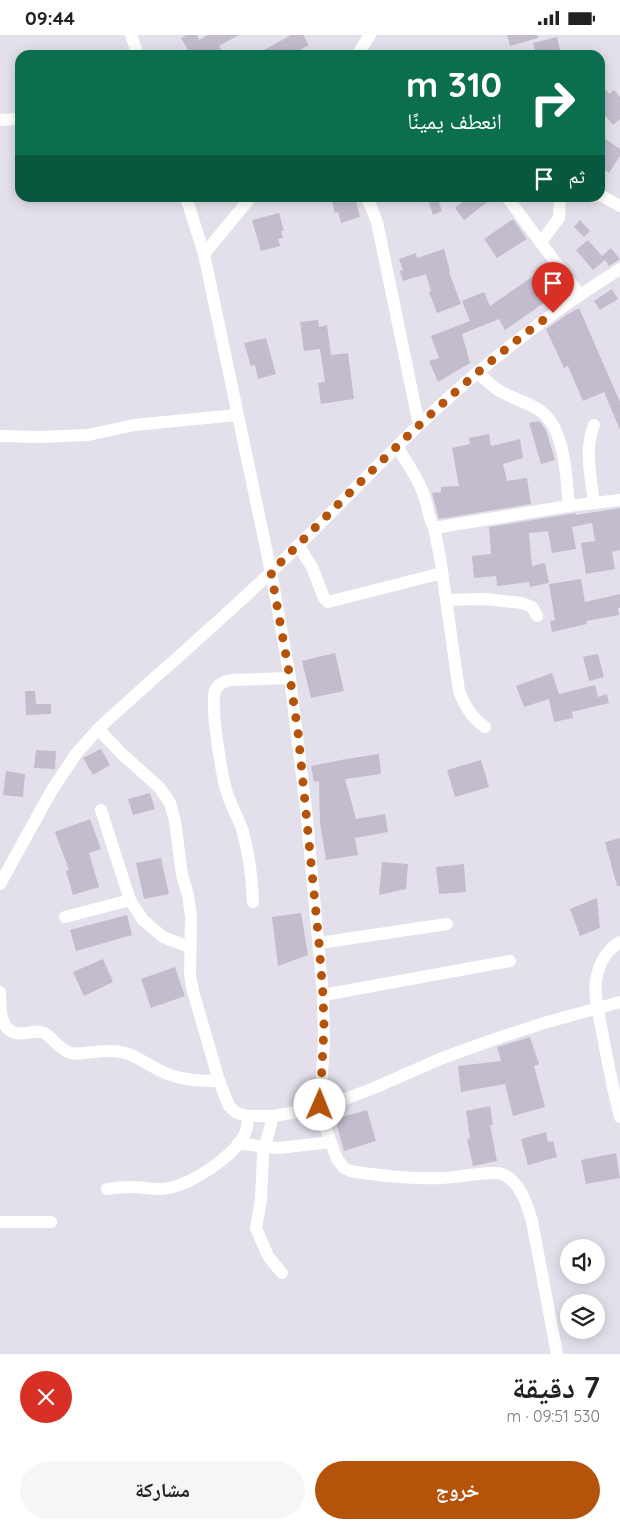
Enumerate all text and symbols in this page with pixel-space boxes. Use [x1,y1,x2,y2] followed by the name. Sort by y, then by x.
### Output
[25,6,75,30] text: 09:44
[406,62,502,106] text: 310 m
[520,70,585,135] icon: right
[407,107,502,135] text: انعطف يمينًا
[568,164,585,188] text: ثم
[530,165,558,193] icon: arrive
[532,262,574,313] pin
[539,269,567,297] icon: arrive
[293,1078,345,1130] position arrow
[560,1239,605,1339] map controls
[560,1239,605,1284] button: sound
[560,1294,605,1339] button: layers
[512,1368,600,1406] text: 7 دقيقة
[20,1371,72,1423] button: close
[506,1406,600,1426] text: 530 m · 09:51
[20,1461,305,1519] button: مشاركة
[315,1461,600,1519] button: خروج

